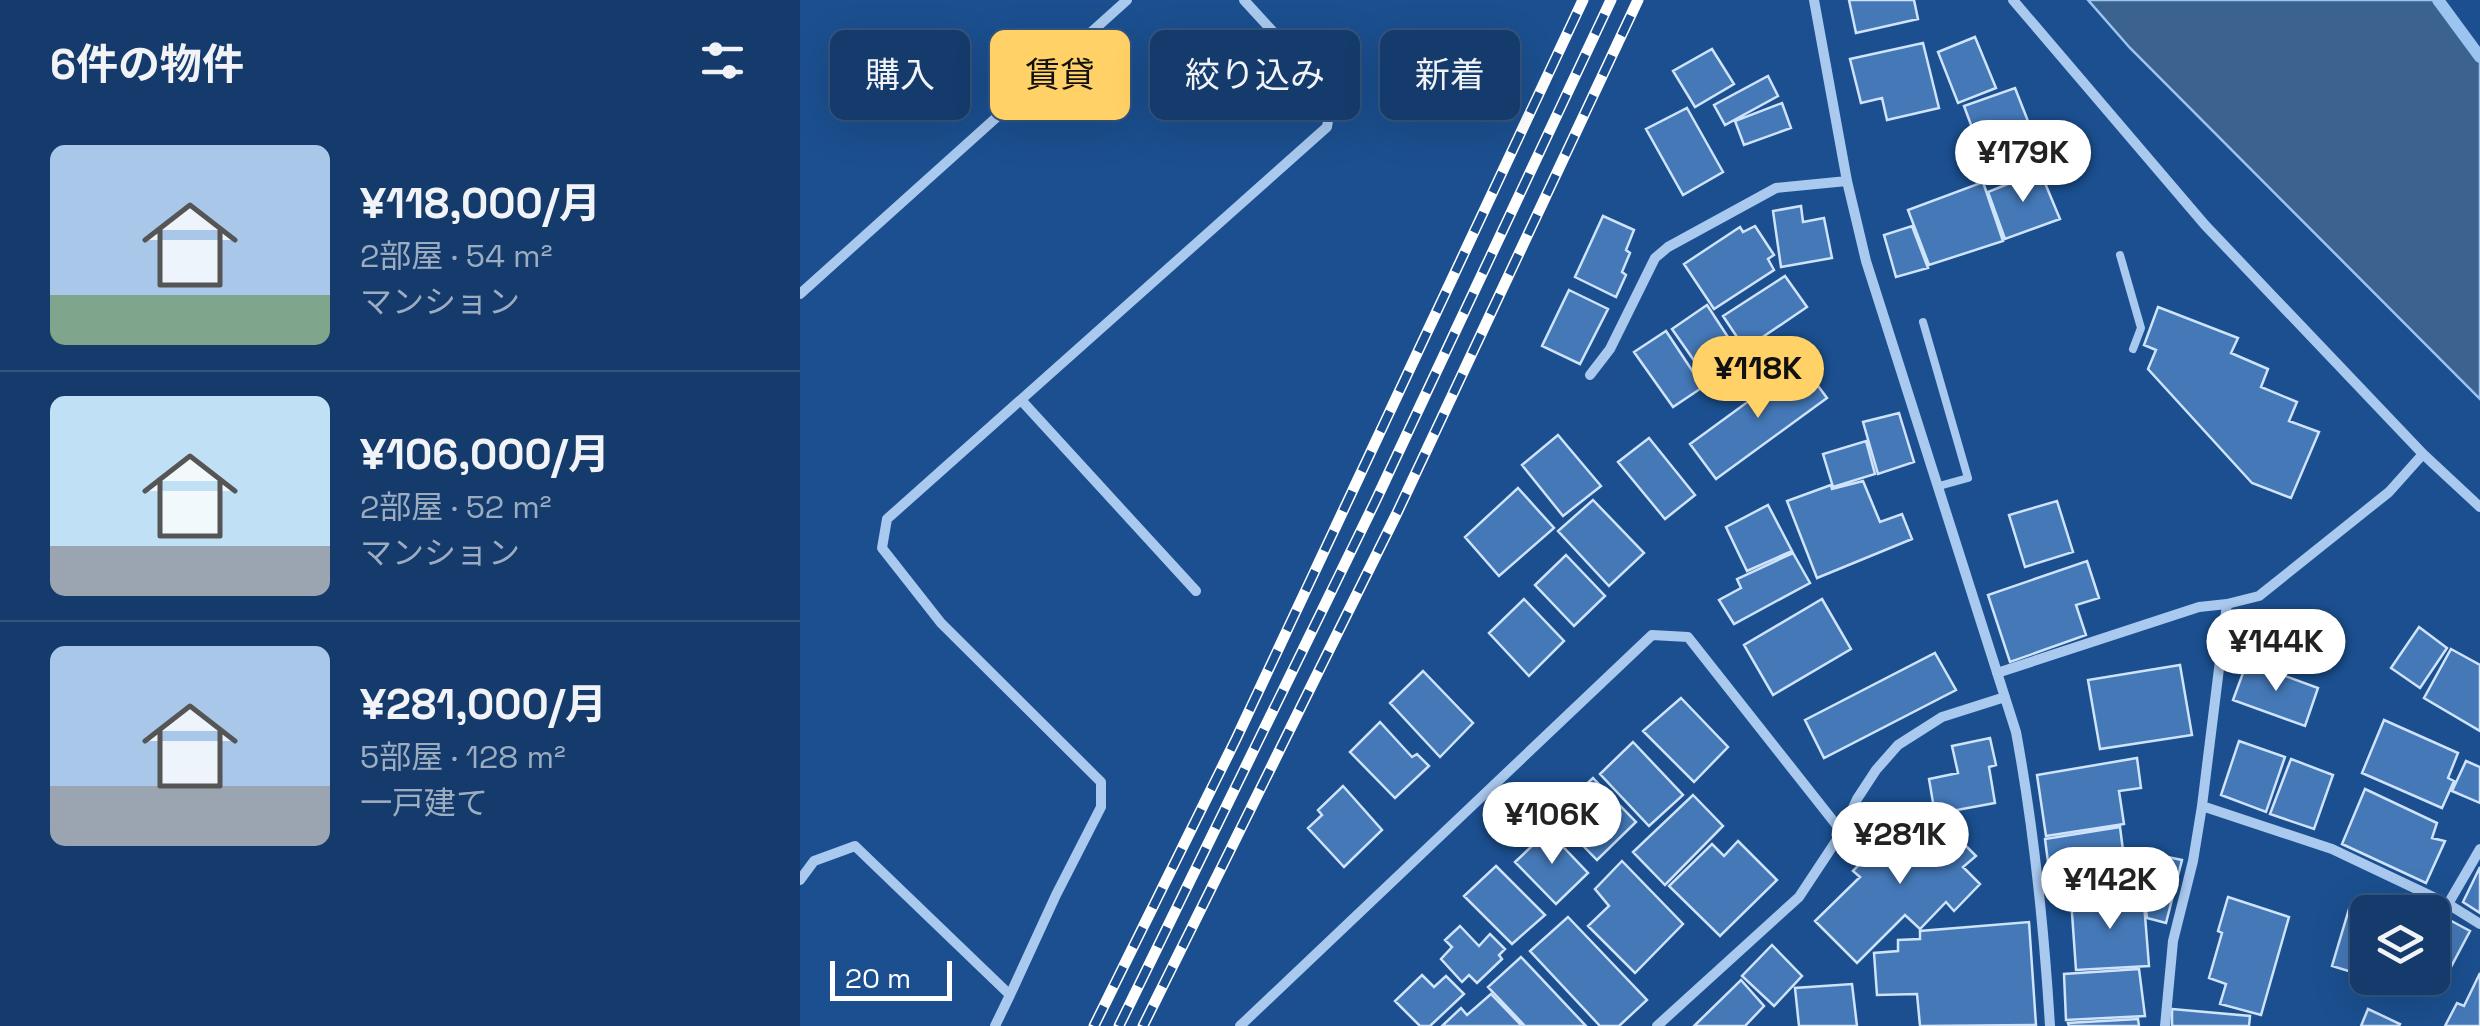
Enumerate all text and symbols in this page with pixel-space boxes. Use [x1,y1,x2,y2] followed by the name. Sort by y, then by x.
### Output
[830,30,970,120] chip: 購入
[990,30,1130,120] chip: 賃貸
[1150,30,1360,120] chip: 絞り込み
[1380,30,1520,120] chip: 新着
[695,33,750,88] icon: filters
[50,38,244,91] text: 6件の物件
[1953,120,2093,205] pin: ¥179K
[1977,132,2069,172] text: ¥179K
[360,177,601,230] text: ¥118,000/月
[130,185,250,305] icon: home
[360,236,552,276] text: 2部屋 · 54 m²
[360,282,520,322] text: マンション
[1688,336,1828,421] pin: ¥118K
[1714,348,1802,388] text: ¥118K
[360,428,610,481] text: ¥106,000/月
[130,436,250,556] icon: home
[360,487,551,527] text: 2部屋 · 52 m²
[360,533,520,573] text: マンション
[2206,609,2346,694] pin: ¥144K
[2228,621,2324,661] text: ¥144K
[360,678,607,731] text: ¥281,000/月
[130,686,250,806] icon: home
[360,737,566,777] text: 5部屋 · 128 m²
[1482,782,1622,867] pin: ¥106K
[360,783,488,823] text: 一戸建て
[1505,794,1599,834] text: ¥106K
[1830,802,1970,887] pin: ¥281K
[1854,814,1946,854] text: ¥281K
[2040,847,2180,932] pin: ¥142K
[2063,859,2157,899] text: ¥142K
[2350,895,2450,995] map controls
[2350,895,2450,995] button: layers
[830,956,952,1000] scale bar
[845,960,911,996] text: 20 m

